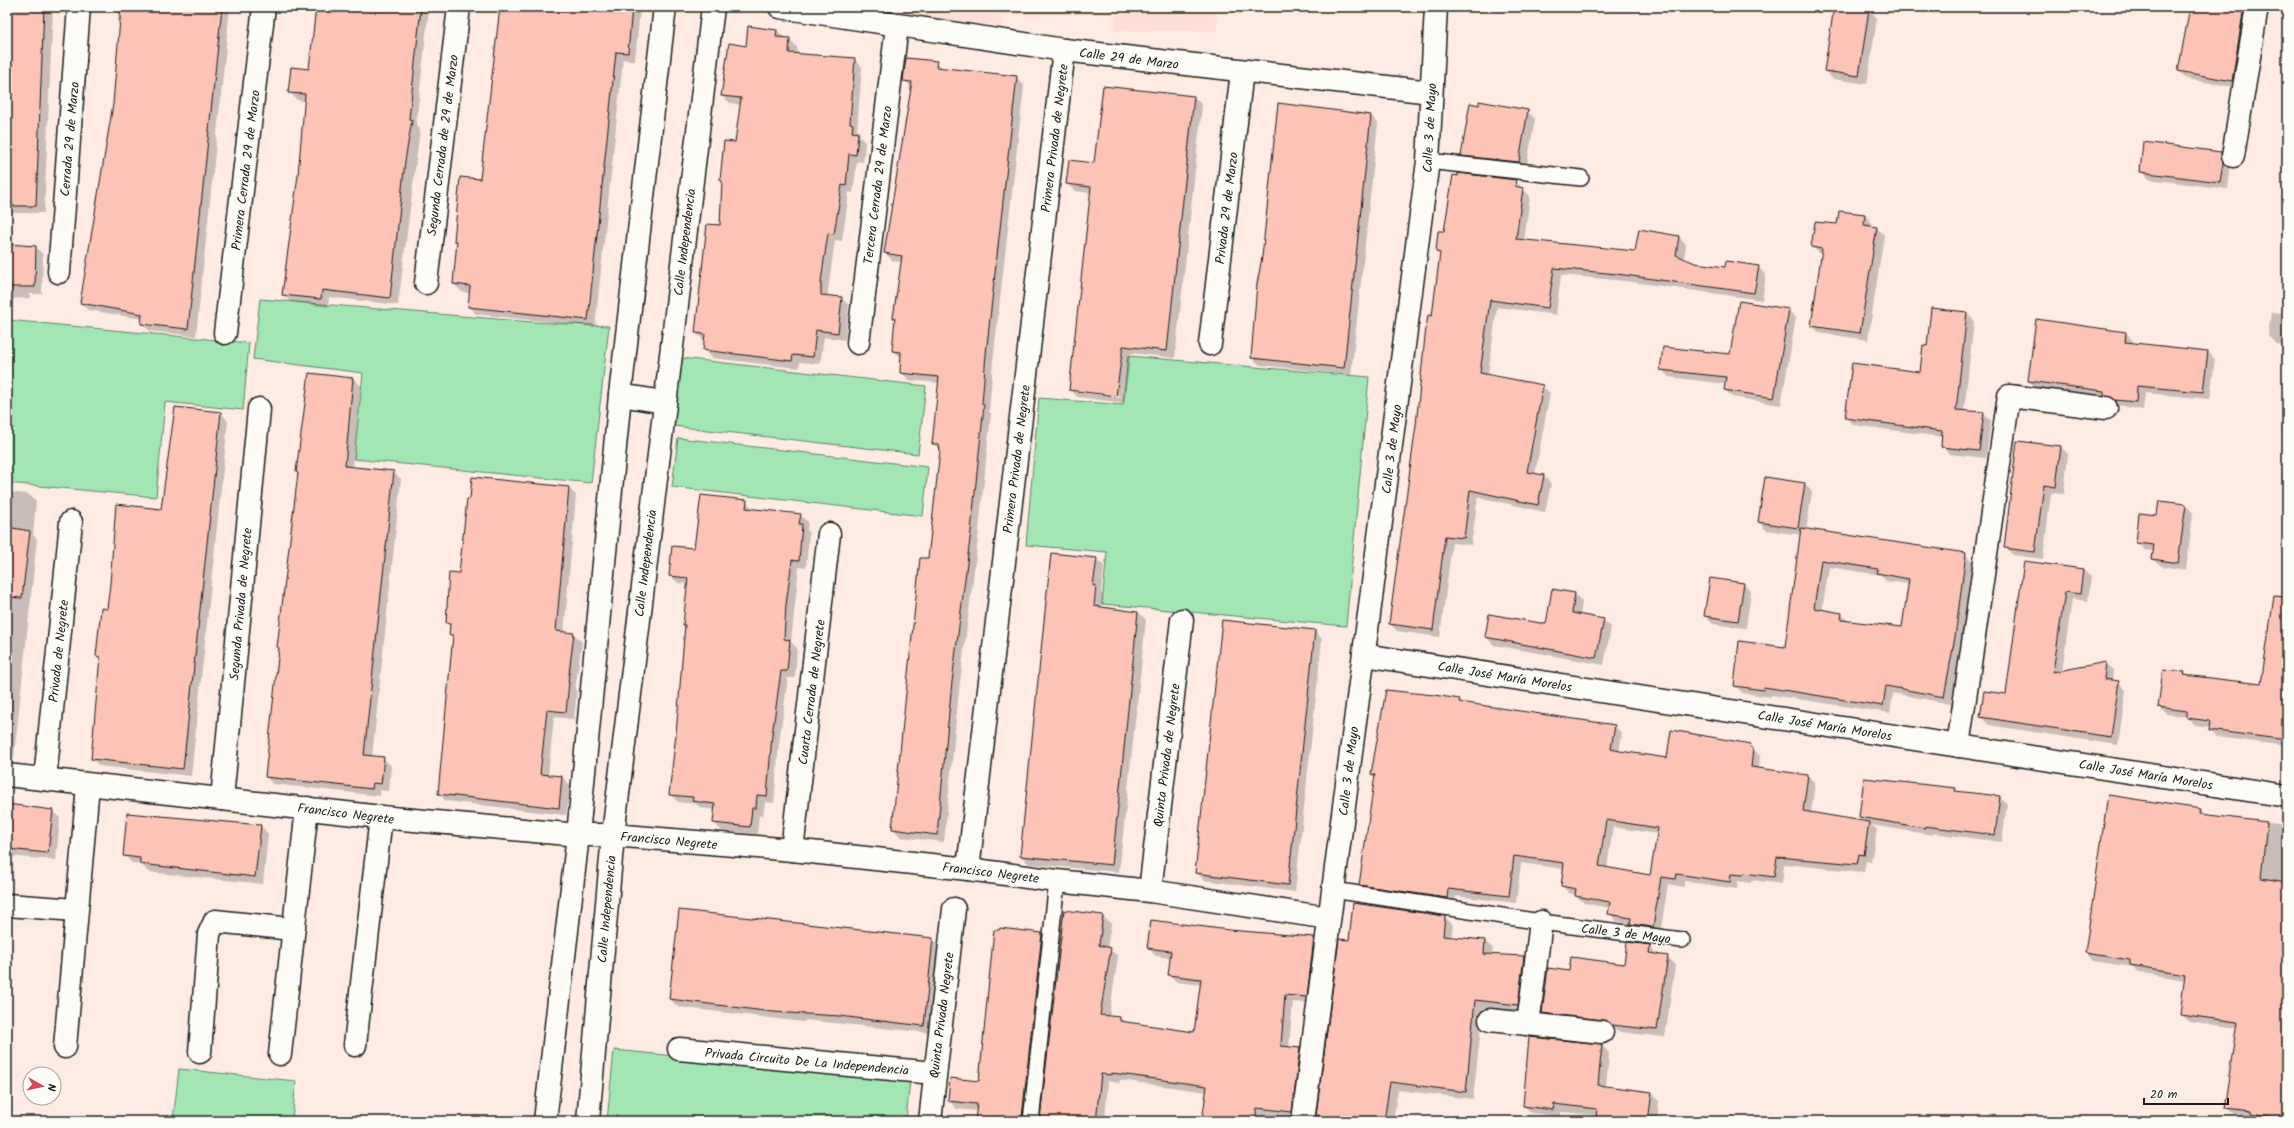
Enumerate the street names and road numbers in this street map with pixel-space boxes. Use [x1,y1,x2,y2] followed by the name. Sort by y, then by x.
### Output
[1078,43,1180,76] street label: Calle 29 de Marzo
[422,53,465,237] street label: Segunda Cerrada de 29 de Marzo
[1036,63,1075,214] street label: Primera Privada de Negrete
[55,81,86,197] street label: Cerrada 29 de Marzo
[1418,83,1443,173] street label: Calle 3 de Mayo
[226,89,267,252] street label: Primera Cerrada 29 de Marzo
[858,105,899,266] street label: Tercera Cerrada 29 de Marzo
[1210,151,1245,265] street label: Privada 29 de Marzo
[668,187,702,297] street label: Calle Independencia
[998,384,1037,535] street label: Primera Privada de Negrete
[1377,403,1408,495] street label: Calle 3 de Mayo
[629,508,663,618] street label: Calle Independencia
[224,527,259,681] street label: Segunda Privada de Negrete
[44,599,75,704] street label: Privada de Negrete
[793,618,832,766] street label: Cuarta Cerrada de Negrete
[1436,656,1574,699] street label: Calle José María Morelos
[1148,682,1187,828] street label: Quinta Privada de Negrete
[1756,705,1894,748] street label: Calle José María Morelos
[1334,725,1365,817] street label: Calle 3 de Mayo
[2077,754,2215,797] street label: Calle José María Morelos
[296,798,396,831] street label: Francisco Negrete
[619,827,718,856] street label: Francisco Negrete
[592,854,623,964] street label: Calle Independencia
[941,857,1041,890] street label: Francisco Negrete
[1580,919,1672,950] street label: Calle 3 de Mayo
[924,951,961,1079] street label: Quinta Privada Negrete
[704,1043,910,1082] street label: Privada Circuito De La Independencia

